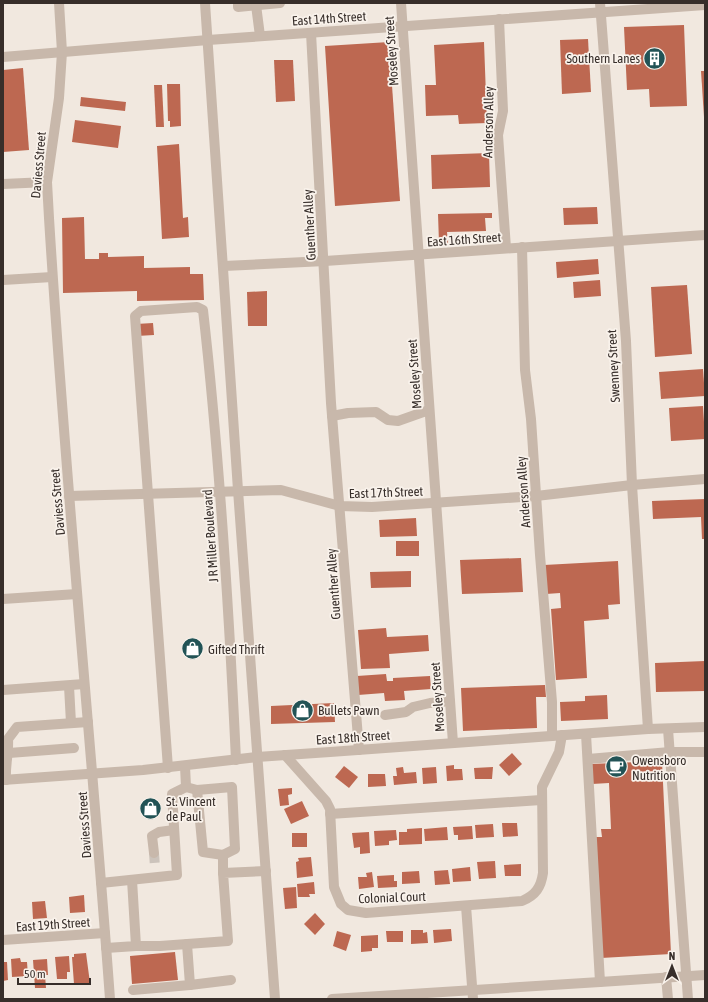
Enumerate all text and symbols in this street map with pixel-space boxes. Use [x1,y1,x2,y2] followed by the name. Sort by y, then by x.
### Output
[291,8,367,29] street label: East 14th Street
[382,15,401,86] street label: Moseley Street
[642,45,668,71] building icon: Southern Lanes
[566,51,640,66] place label: Southern Lanes
[480,85,497,158] street label: Anderson Alley
[28,131,49,199] street label: Daviess Street
[300,188,319,261] street label: Guenther Alley
[426,229,502,250] street label: East 16th Street
[604,329,623,403] street label: Swenney Street
[405,338,424,409] street label: Moseley Street
[513,455,533,528] street label: Anderson Alley
[47,468,68,536] street label: Daviess Street
[349,484,424,501] street label: East 17th Street
[200,489,221,583] street label: J R Miller Boulevard
[323,547,343,620] street label: Guenther Alley
[180,636,206,662] shop icon: Gifted Thrift
[208,642,265,657] place label: Gifted Thrift
[428,661,447,732] street label: Moseley Street
[290,697,316,723] shop icon: Bullets Pawn
[318,703,379,718] place label: Bullets Pawn
[315,727,391,748] street label: East 18th Street
[632,753,686,783] place label: Owensboro Nutrition
[603,754,629,780] cafe icon: Owensboro Nutrition
[75,791,94,859] street label: Daviess Street
[166,794,216,824] place label: St. Vincent de Paul
[137,795,163,821] shop icon: St. Vincent de Paul
[358,889,426,906] street label: Colonial Court
[15,914,91,935] street label: East 19th Street
[652,946,692,986] north arrow
[669,950,675,962] text: N
[18,960,90,986] scale bar
[24,967,46,981] text: 50 m

